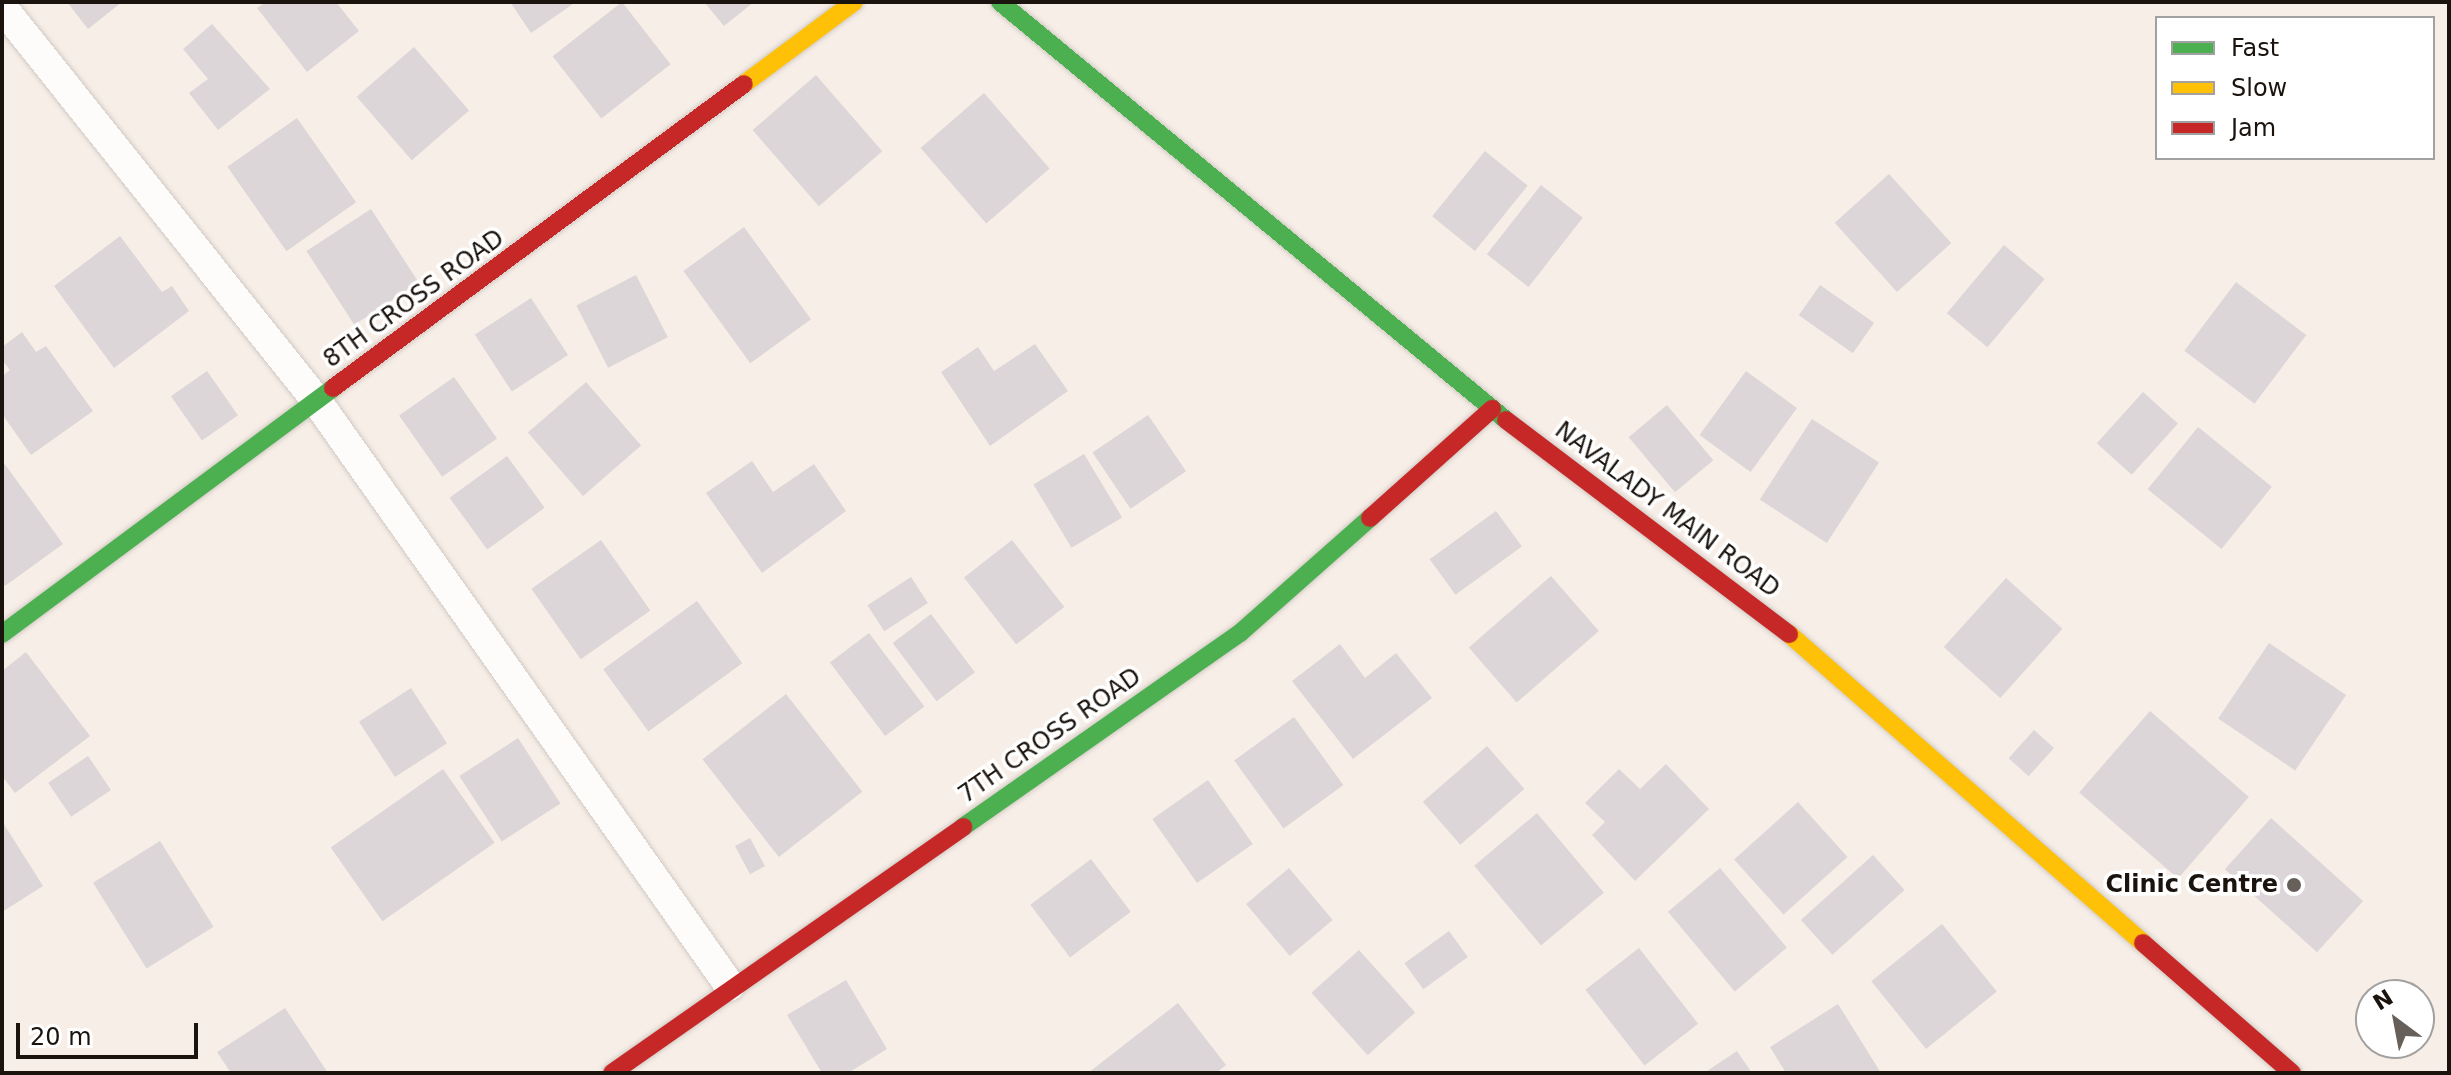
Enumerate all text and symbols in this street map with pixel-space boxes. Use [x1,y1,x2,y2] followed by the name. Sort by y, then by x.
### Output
[2155,16,2435,160] legend
[2231,34,2279,62] text: Fast
[2231,74,2287,102] text: Slow
[2231,114,2276,142] text: Jam
[318,224,510,374] street label: 8TH CROSS ROAD
[1549,416,1785,604] street label: NAVALADY MAIN ROAD
[953,662,1147,810] street label: 7TH CROSS ROAD
[2105,871,2278,899] place label: Clinic Centre
[2285,876,2303,894] marker: Clinic Centre
[2355,979,2435,1059] north arrow
[2369,984,2398,1015] text: N
[20,1007,202,1057] scale bar
[30,1023,92,1051] text: 20 m

